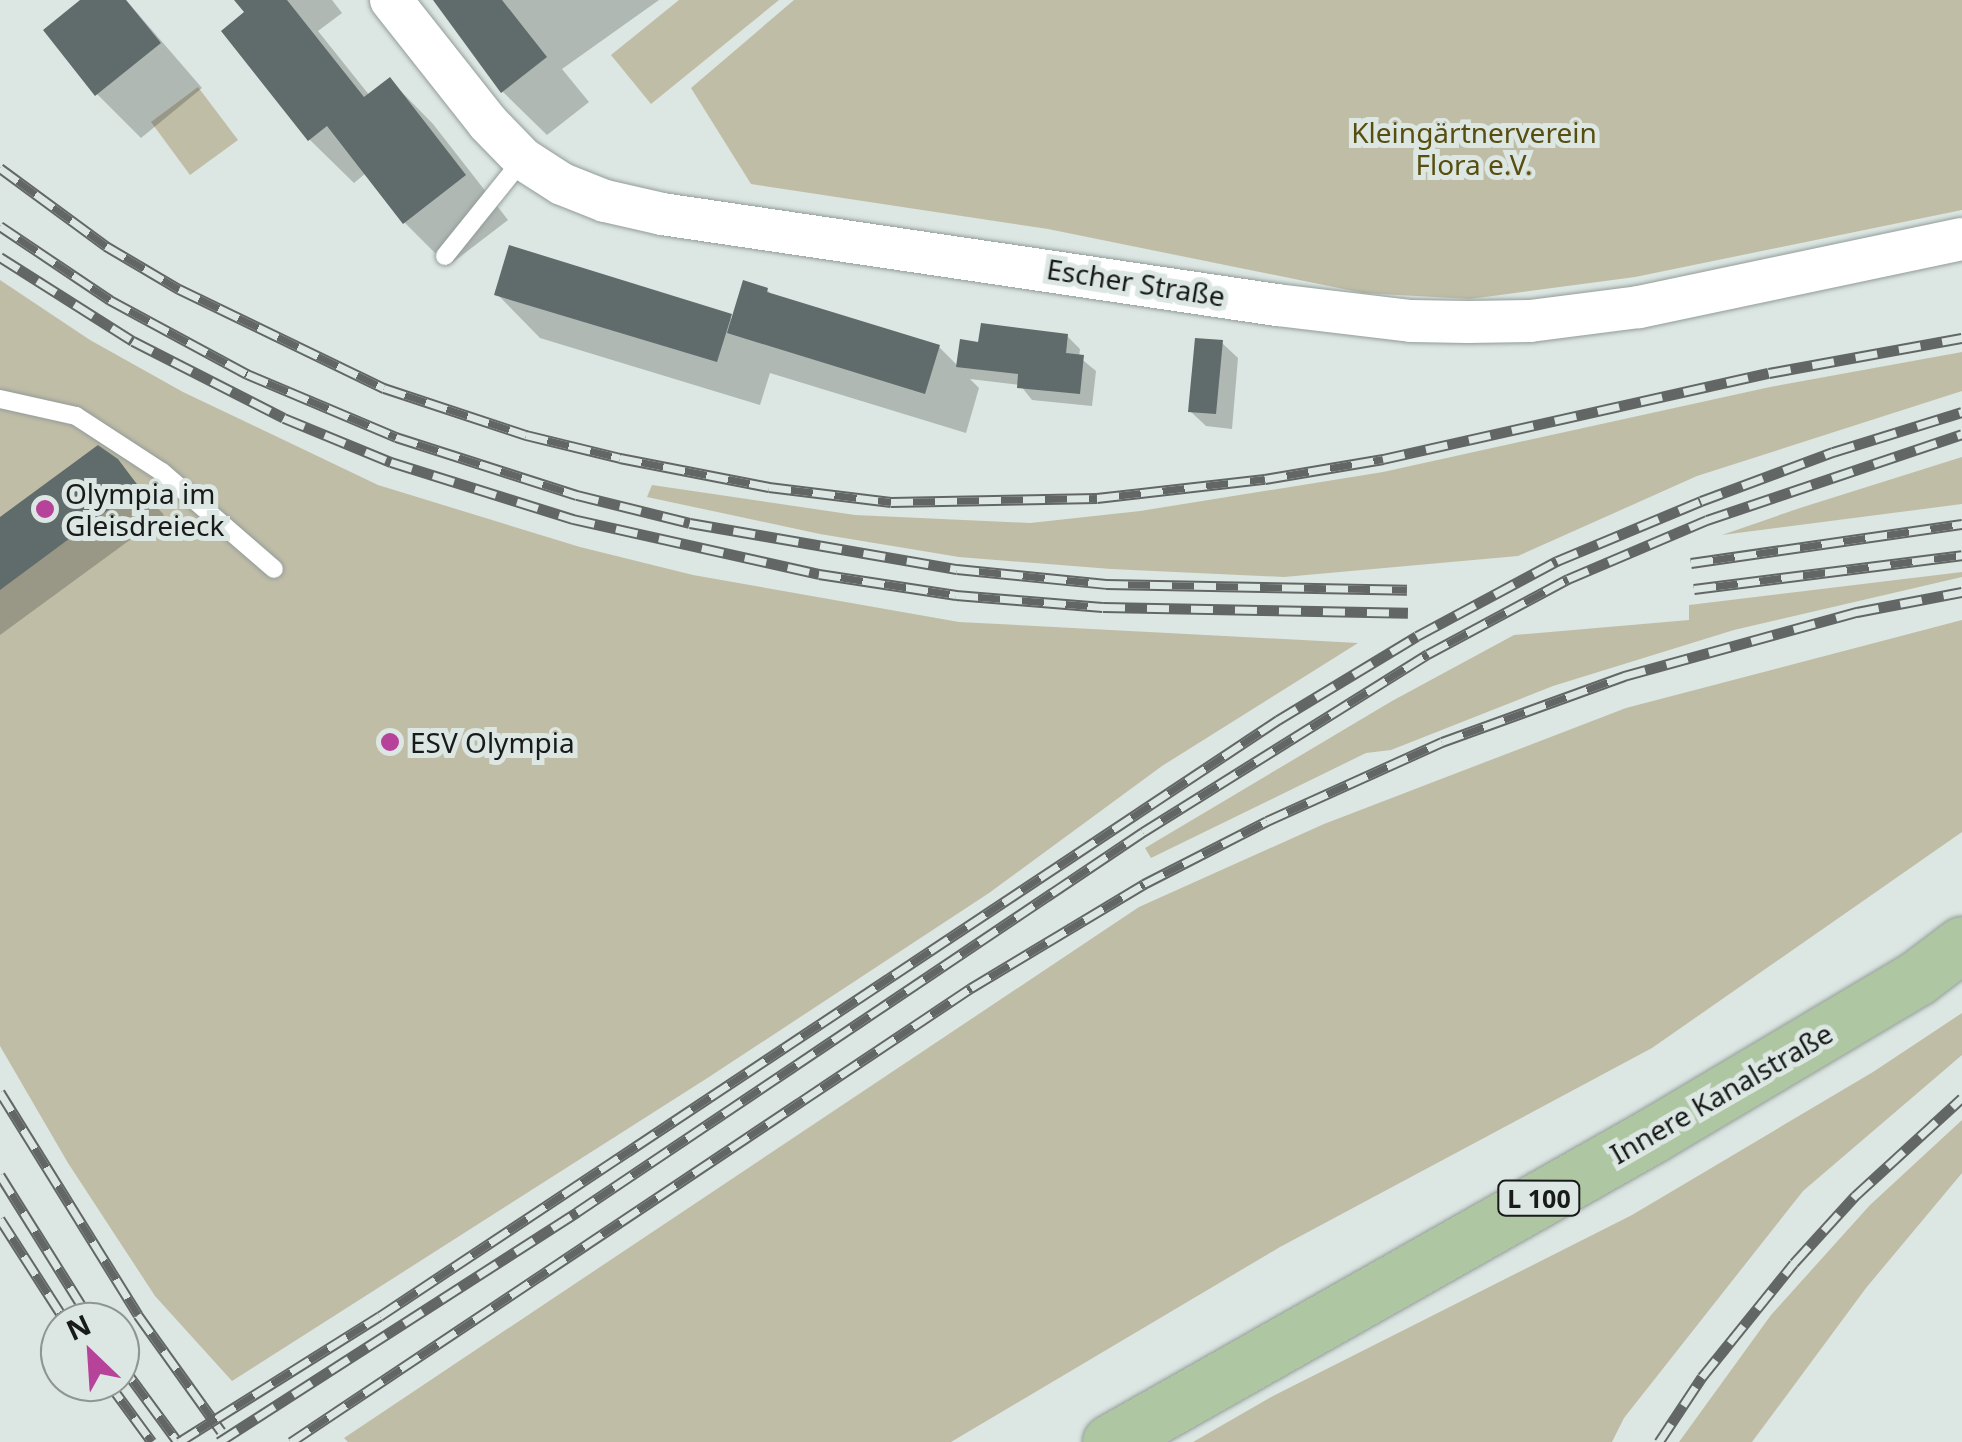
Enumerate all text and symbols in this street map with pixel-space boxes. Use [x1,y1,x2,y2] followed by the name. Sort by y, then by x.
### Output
[1351,115,1597,181] park label: Kleingärtnerverein Flora e.V.
[1044,251,1228,313] street label: Escher Straße
[65,476,224,542] place label: Olympia im Gleisdreieck
[34,498,56,520] marker: Olympia im Gleisdreieck
[410,725,575,759] place label: ESV Olympia
[379,731,401,753] marker: ESV Olympia
[1604,1016,1838,1170] street label: Innere Kanalstraße
[1496,1178,1582,1218] road number: L 100
[40,1302,140,1402] north arrow
[60,1305,97,1349] text: N

